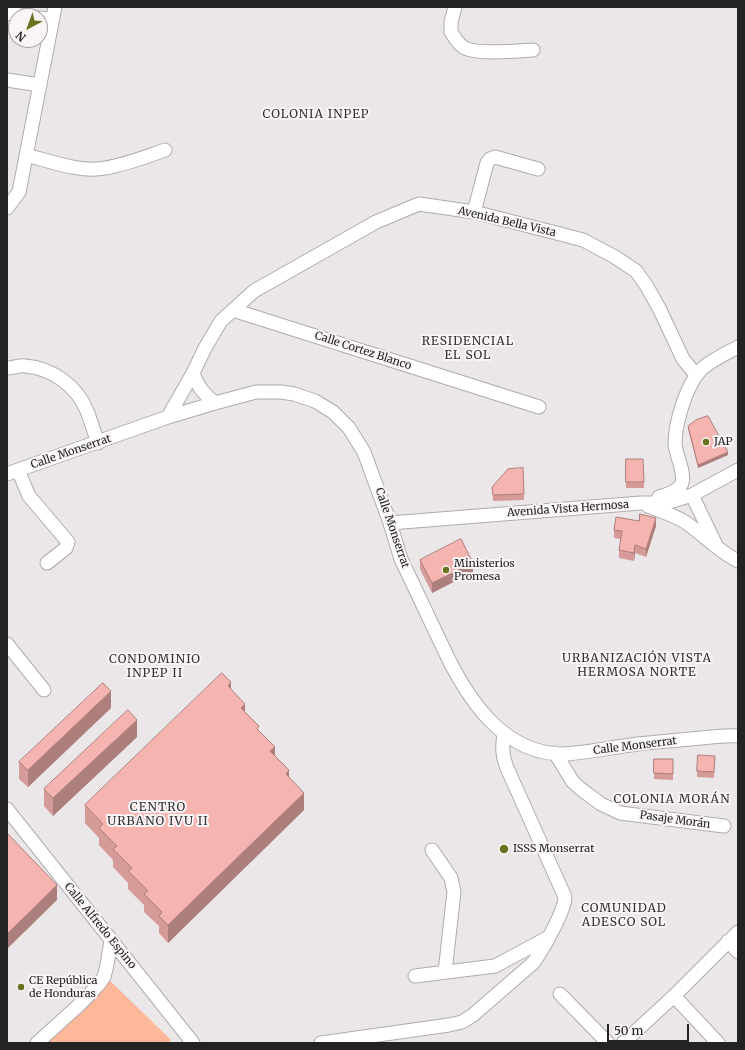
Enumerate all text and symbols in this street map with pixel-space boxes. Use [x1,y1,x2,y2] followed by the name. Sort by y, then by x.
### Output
[8,8,48,48] north arrow
[13,28,29,44] text: N
[263,108,369,122] district label: COLONIA INPEP
[457,204,557,240] street label: Avenida Bella Vista
[313,329,413,373] street label: Calle Cortez Blanco
[422,335,514,363] district label: RESIDENCIAL EL SOL
[29,432,113,472] street label: Calle Monserrat
[714,435,733,449] place label: JAP
[701,437,711,447] marker: JAP
[372,486,412,570] street label: Calle Monserrat
[507,498,629,520] street label: Avenida Vista Hermosa
[454,557,515,583] place label: Ministerios Promesa
[441,565,451,575] marker: Ministerios Promesa
[562,652,712,680] district label: URBANIZACIÓN VISTA HERMOSA NORTE
[109,653,201,681] district label: CONDOMINIO INPEP II
[593,734,677,758] street label: Calle Monserrat
[614,793,730,807] district label: COLONIA MORÁN
[107,801,209,829] district label: CENTRO URBANO IVU II
[639,809,711,831] street label: Pasaje Morán
[513,842,594,856] place label: ISSS Monserrat
[498,843,510,855] marker: ISSS Monserrat
[61,880,139,972] street label: Calle Alfredo Espino
[581,902,667,930] district label: COMUNIDAD ADESCO SOL
[29,974,97,1000] place label: CE República de Honduras
[16,982,26,992] marker: CE República de Honduras
[609,1016,691,1042] scale bar
[614,1023,643,1038] text: 50 m

